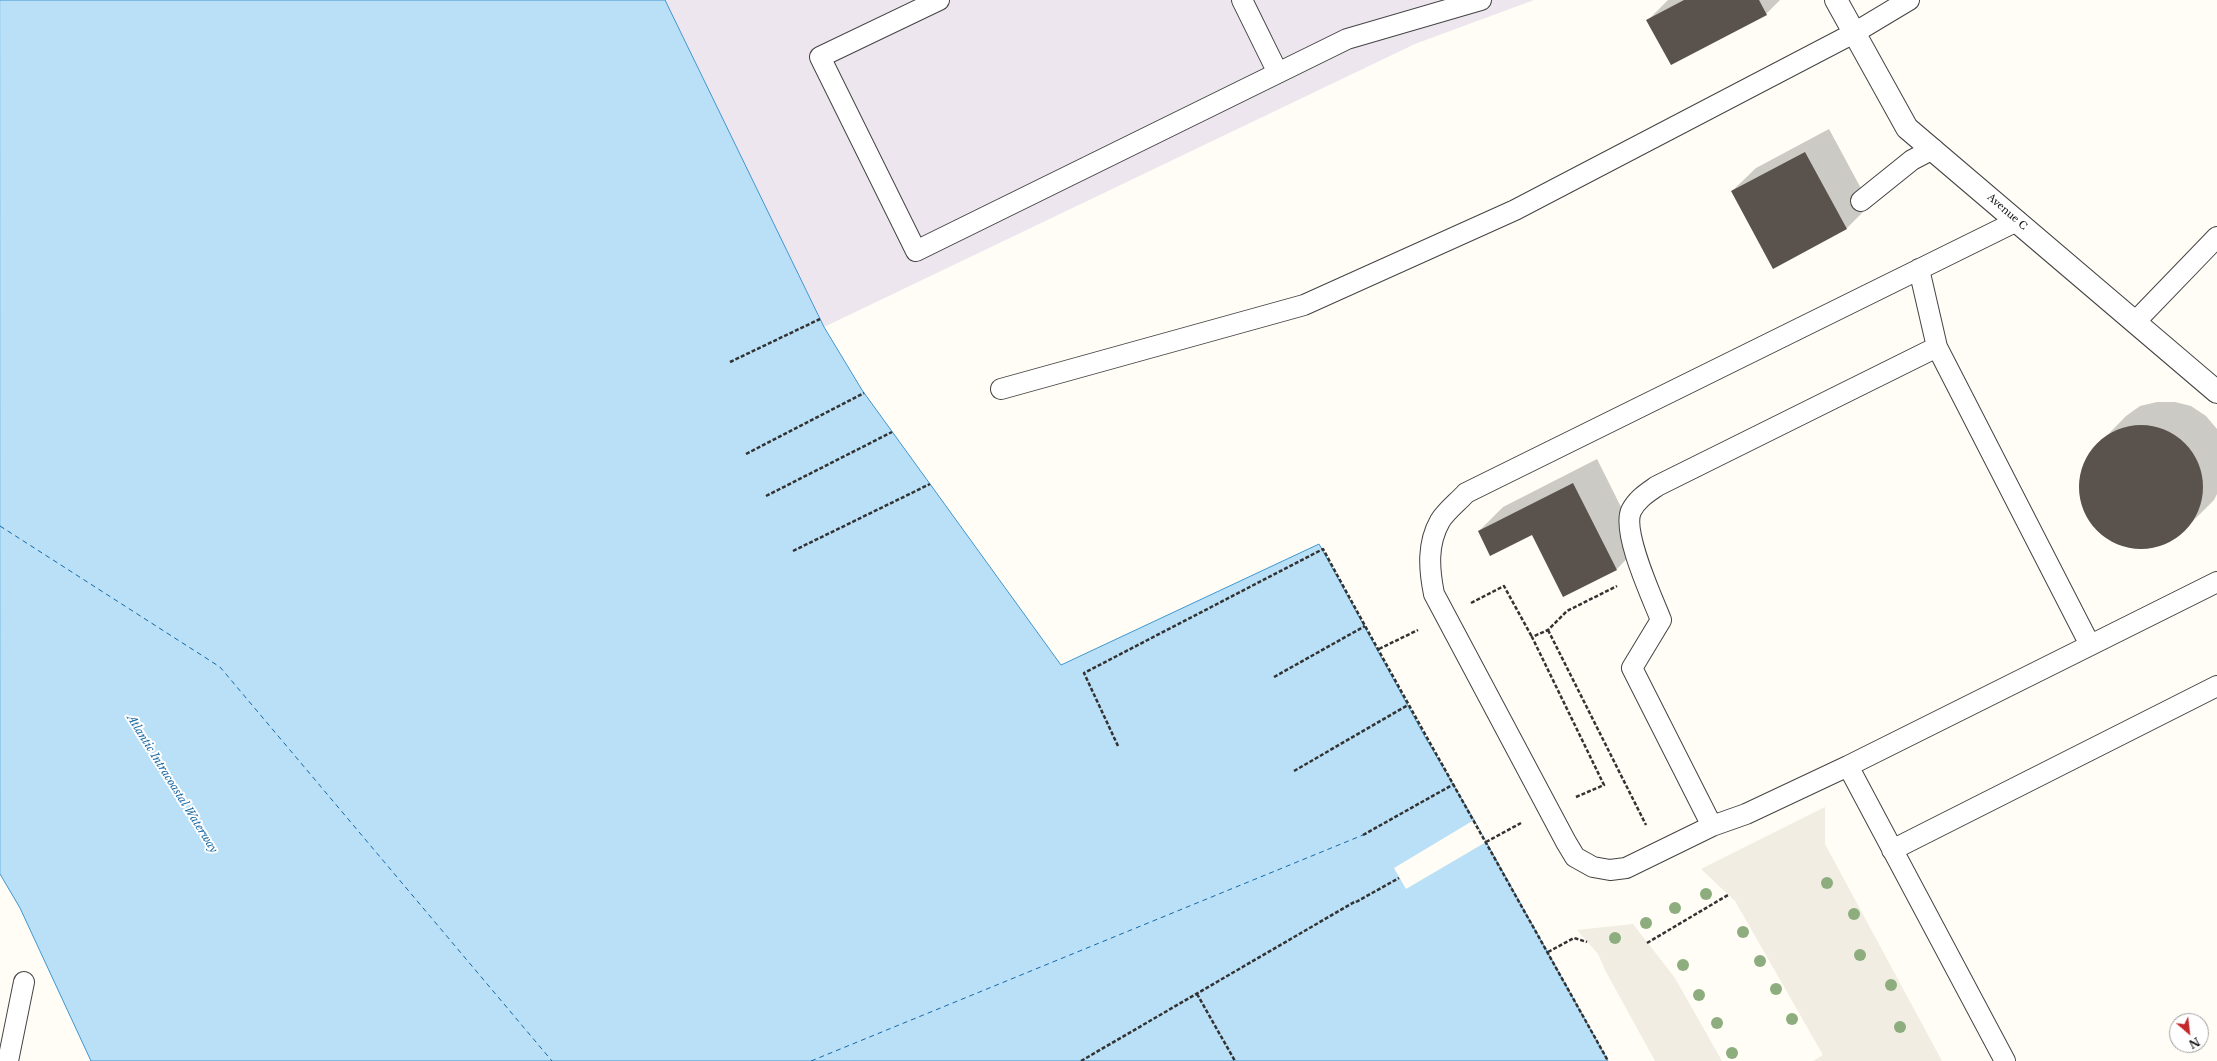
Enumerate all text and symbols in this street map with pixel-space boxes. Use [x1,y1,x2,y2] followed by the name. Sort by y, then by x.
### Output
[1985,191,2029,233] street label: Avenue C
[124,713,220,855] water label: Atlantic Intracoastal Waterway
[2169,1013,2209,1053] north arrow
[2186,1034,2202,1051] text: N

